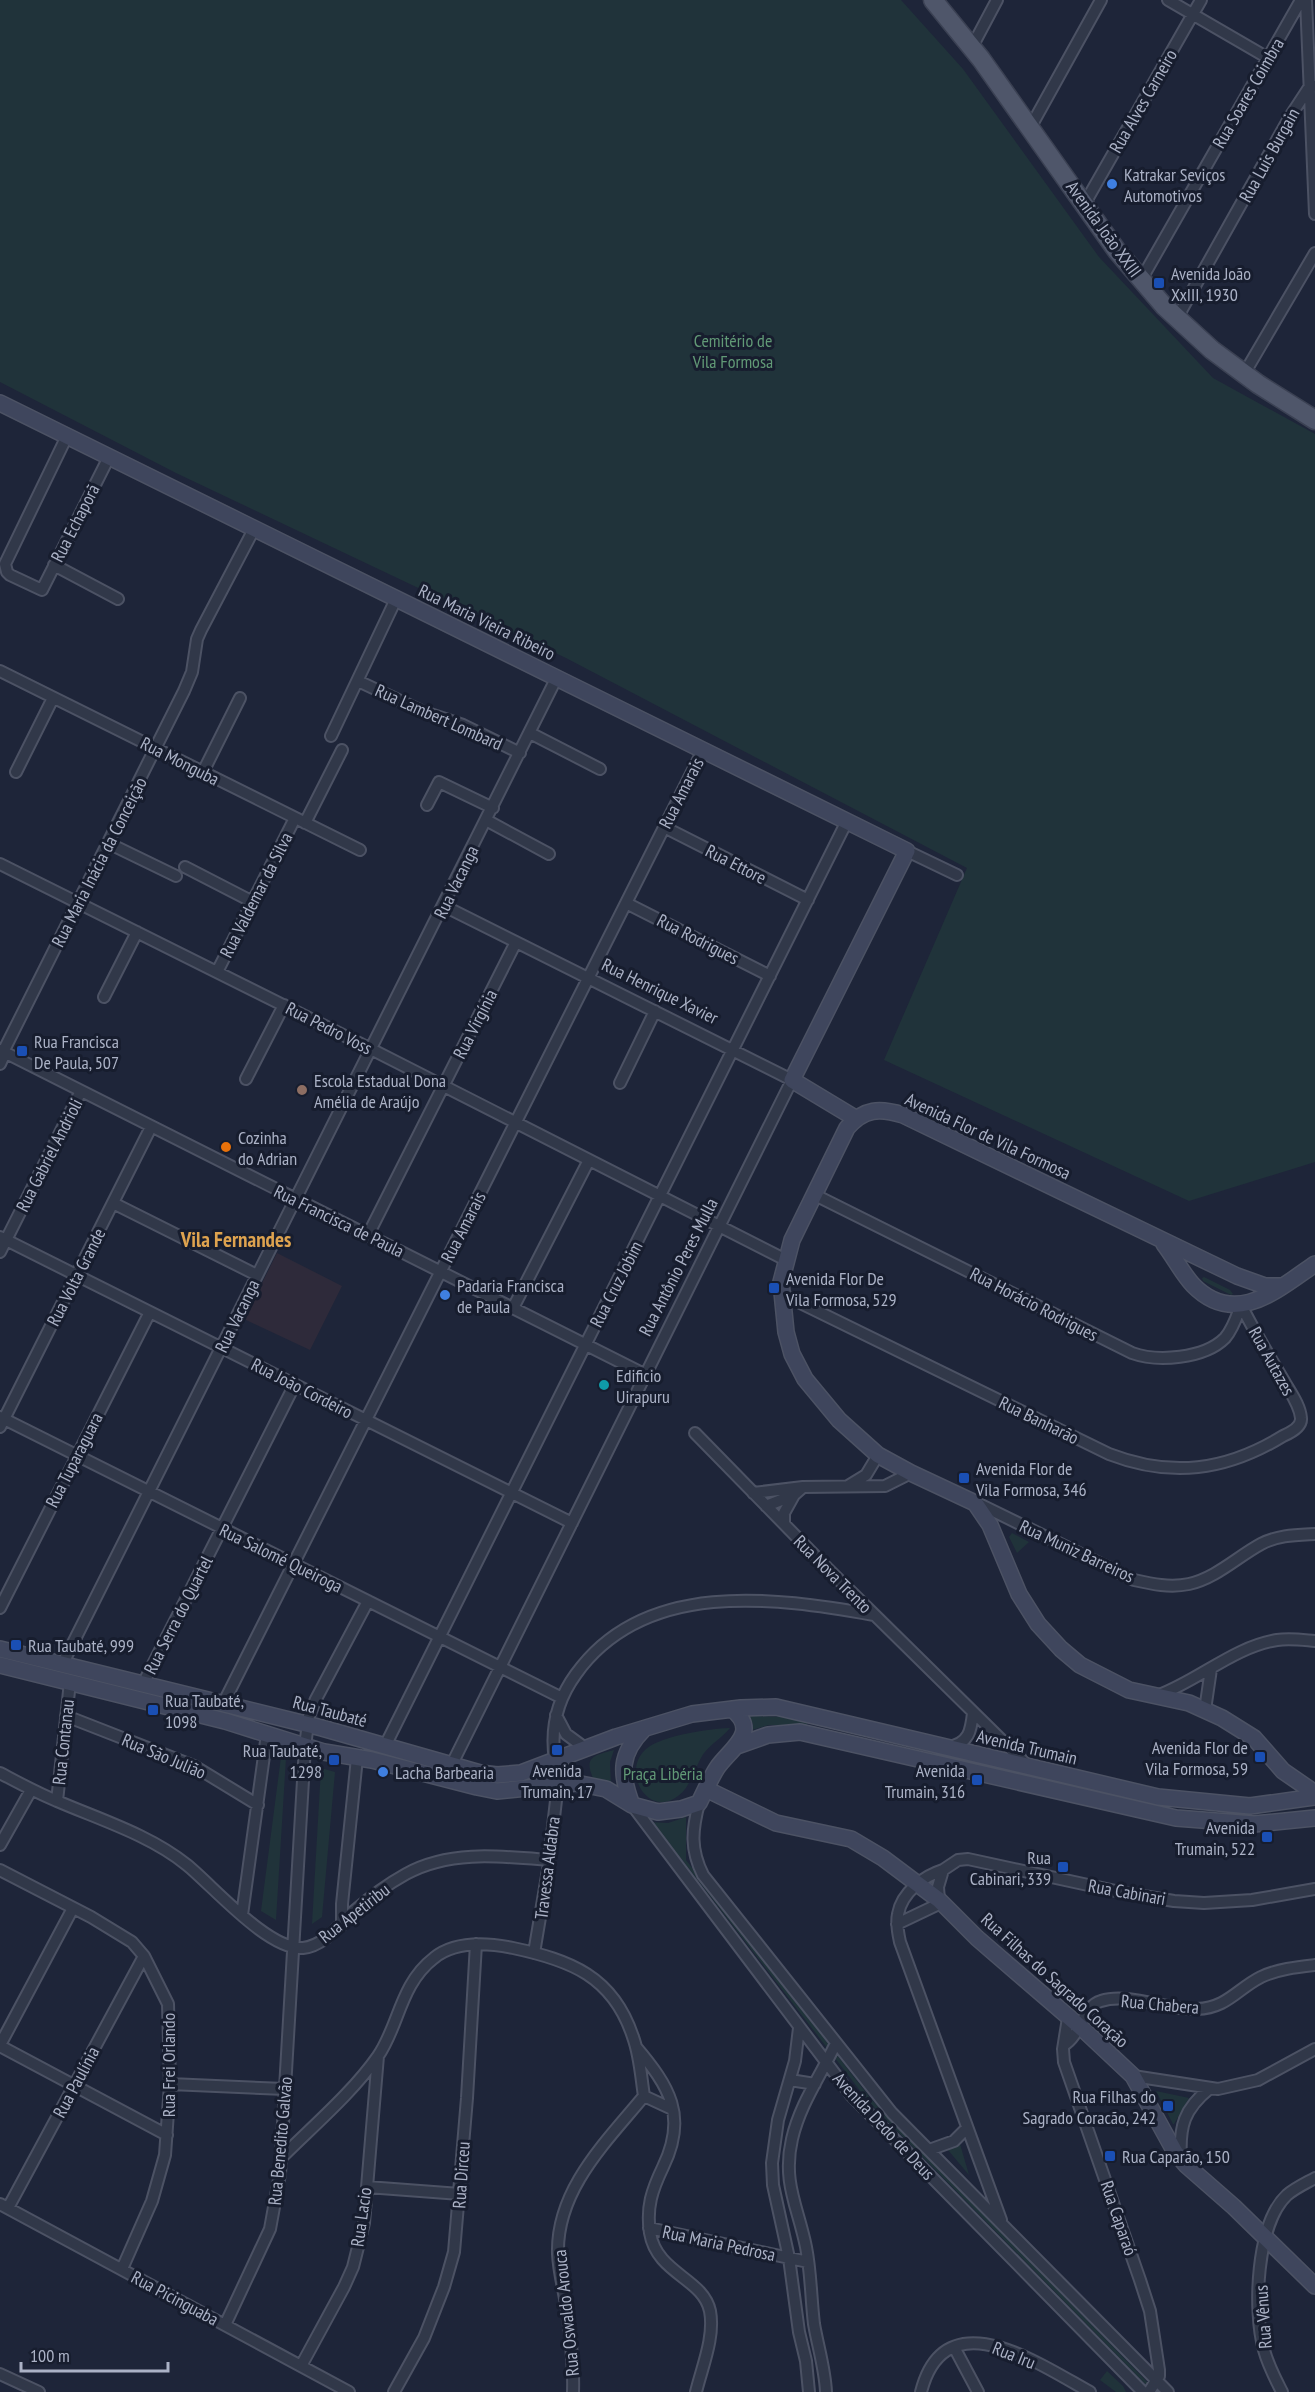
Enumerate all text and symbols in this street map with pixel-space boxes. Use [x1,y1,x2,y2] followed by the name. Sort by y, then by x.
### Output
[1207,34,1289,152] street label: Rua Soares Coimbra
[1104,45,1182,157] street label: Rua Alves Carneiro
[1234,104,1304,206] street label: Rua Luis Burgain
[1124,163,1225,207] place label: Katrakar Seviços Automotivos
[1061,176,1147,282] street label: Avenida João XXIII
[1105,177,1119,191] marker: Katrakar Seviços Automotivos
[1171,262,1251,306] place label: Avenida João XxIII, 1930
[1152,276,1166,290] marker: Avenida João XxIII, 1930
[692,329,773,373] park label: Cemitério de Vila Formosa
[46,480,104,566] street label: Rua Echaporã
[415,579,559,665] street label: Rua Maria Vieira Ribeiro
[372,679,506,755] street label: Rua Lambert Lombard
[137,731,223,791] street label: Rua Monguba
[653,754,709,832] street label: Rua Amarais
[46,773,152,951] street label: Rua Maria Inácia da Conceição
[214,828,298,962] street label: Rua Valdemar da Silva
[702,839,770,889] street label: Rua Ettore
[428,842,484,922] street label: Rua Vacanga
[653,909,743,969] street label: Rua Rodrigues
[598,953,722,1029] street label: Rua Henrique Xavier
[448,985,502,1063] street label: Rua Virgínia
[282,996,376,1060] street label: Rua Pedro Voss
[34,1030,119,1074] place label: Rua Francisca De Paula, 507
[15,1044,29,1058] marker: Rua Francisca De Paula, 507
[314,1069,446,1113] place label: Escola Estadual Dona Amélia de Araújo
[295,1083,309,1097] marker: Escola Estadual Dona Amélia de Araújo
[902,1088,1074,1184] street label: Avenida Flor de Vila Formosa
[11,1095,87,1215] street label: Rua Gabriel Andrioli
[238,1126,297,1170] place label: Cozinha do Adrian
[219,1140,233,1154] marker: Cozinha do Adrian
[270,1180,408,1262] street label: Rua Francisca de Paula
[435,1188,491,1266] street label: Rua Amarais
[633,1194,723,1340] street label: Rua Antônio Peres Mulla
[42,1224,110,1330] street label: Rua Volta Grande
[180,1226,291,1253] district label: Vila Fernandes
[584,1237,648,1331] street label: Rua Cruz Jobim
[966,1262,1102,1346] street label: Rua Horácio Rodrigues
[785,1267,897,1311] place label: Avenida Flor De Vila Formosa, 529
[457,1274,564,1318] place label: Padaria Francisca de Paula
[209,1276,265,1356] street label: Rua Vacanga
[767,1281,781,1295] marker: Avenida Flor De Vila Formosa, 529
[438,1288,452,1302] marker: Padaria Francisca de Paula
[1244,1323,1300,1399] street label: Rua Autazes
[247,1353,357,1423] street label: Rua João Cordeiro
[616,1364,670,1408] place label: Edificio Uirapuru
[597,1378,611,1392] marker: Edificio Uirapuru
[995,1391,1083,1449] street label: Rua Banharão
[40,1409,108,1511] street label: Rua Tuparaguara
[975,1457,1087,1501] place label: Avenida Flor de Vila Formosa, 346
[957,1471,971,1485] marker: Avenida Flor de Vila Formosa, 346
[1016,1514,1138,1588] street label: Rua Muniz Barreiros
[216,1518,346,1598] street label: Rua Salomé Queiroga
[789,1530,877,1618] street label: Rua Nova Trento
[138,1551,218,1678] street label: Rua Serra do Quartel
[28,1634,134,1657] place label: Rua Taubaté, 999
[9,1638,23,1652] marker: Rua Taubaté, 999
[165,1689,244,1733] place label: Rua Taubaté, 1098
[290,1690,370,1732] street label: Rua Taubaté
[47,1698,79,1786] street label: Rua Contanau
[146,1703,160,1717] marker: Rua Taubaté, 1098
[974,1724,1080,1770] street label: Avenida Trumain
[118,1728,210,1784] street label: Rua São Julião
[1144,1736,1248,1780] place label: Avenida Flor de Vila Formosa, 59
[243,1739,322,1783] place label: Rua Taubaté, 1298
[550,1743,564,1757] marker: Avenida Trumain, 17
[1253,1750,1267,1764] marker: Avenida Flor de Vila Formosa, 59
[327,1753,341,1767] marker: Rua Taubaté, 1298
[521,1759,593,1803] place label: Avenida Trumain, 17
[885,1759,965,1803] place label: Avenida Trumain, 316
[395,1761,494,1784] place label: Lacha Barbearia
[623,1762,703,1785] park label: Praça Libéria
[376,1765,390,1779] marker: Lacha Barbearia
[970,1773,984,1787] marker: Avenida Trumain, 316
[529,1815,565,1921] street label: Travessa Aldabra
[1175,1816,1255,1860] place label: Avenida Trumain, 522
[1260,1830,1274,1844] marker: Avenida Trumain, 522
[970,1846,1051,1890] place label: Rua Cabinari, 339
[1056,1860,1070,1874] marker: Rua Cabinari, 339
[1086,1874,1168,1910] street label: Rua Cabinari
[314,1878,394,1948] street label: Rua Apetiribu
[976,1908,1134,2052] street label: Rua Filhas do Sagrado Coração
[1120,1989,1200,2019] street label: Rua Chabera
[157,2012,180,2117] street label: Rua Frei Orlando
[48,2043,104,2121] street label: Rua Paulínia
[828,2067,940,2185] street label: Avenida Dedo de Deus
[263,2076,297,2206] street label: Rua Benedito Galvão
[1023,2085,1156,2129] place label: Rua Filhas do Sagrado Coracão, 242
[1161,2099,1175,2113] marker: Rua Filhas do Sagrado Coracão, 242
[447,2141,475,2209] street label: Rua Dirceu
[1122,2145,1230,2168] place label: Rua Caparão, 150
[1103,2149,1117,2163] marker: Rua Caparão, 150
[1095,2178,1143,2259] street label: Rua Caparaó
[345,2185,377,2248] street label: Rua Lacio
[660,2220,778,2266] street label: Rua Maria Pedrosa
[548,2249,584,2377] street label: Rua Oswaldo Arouca
[127,2265,223,2331] street label: Rua Picinguaba
[1249,2284,1277,2350] street label: Rua Vênus
[21,2335,168,2373] scale bar
[989,2336,1039,2374] street label: Rua Iru
[30,2344,70,2367] text: 100 m

